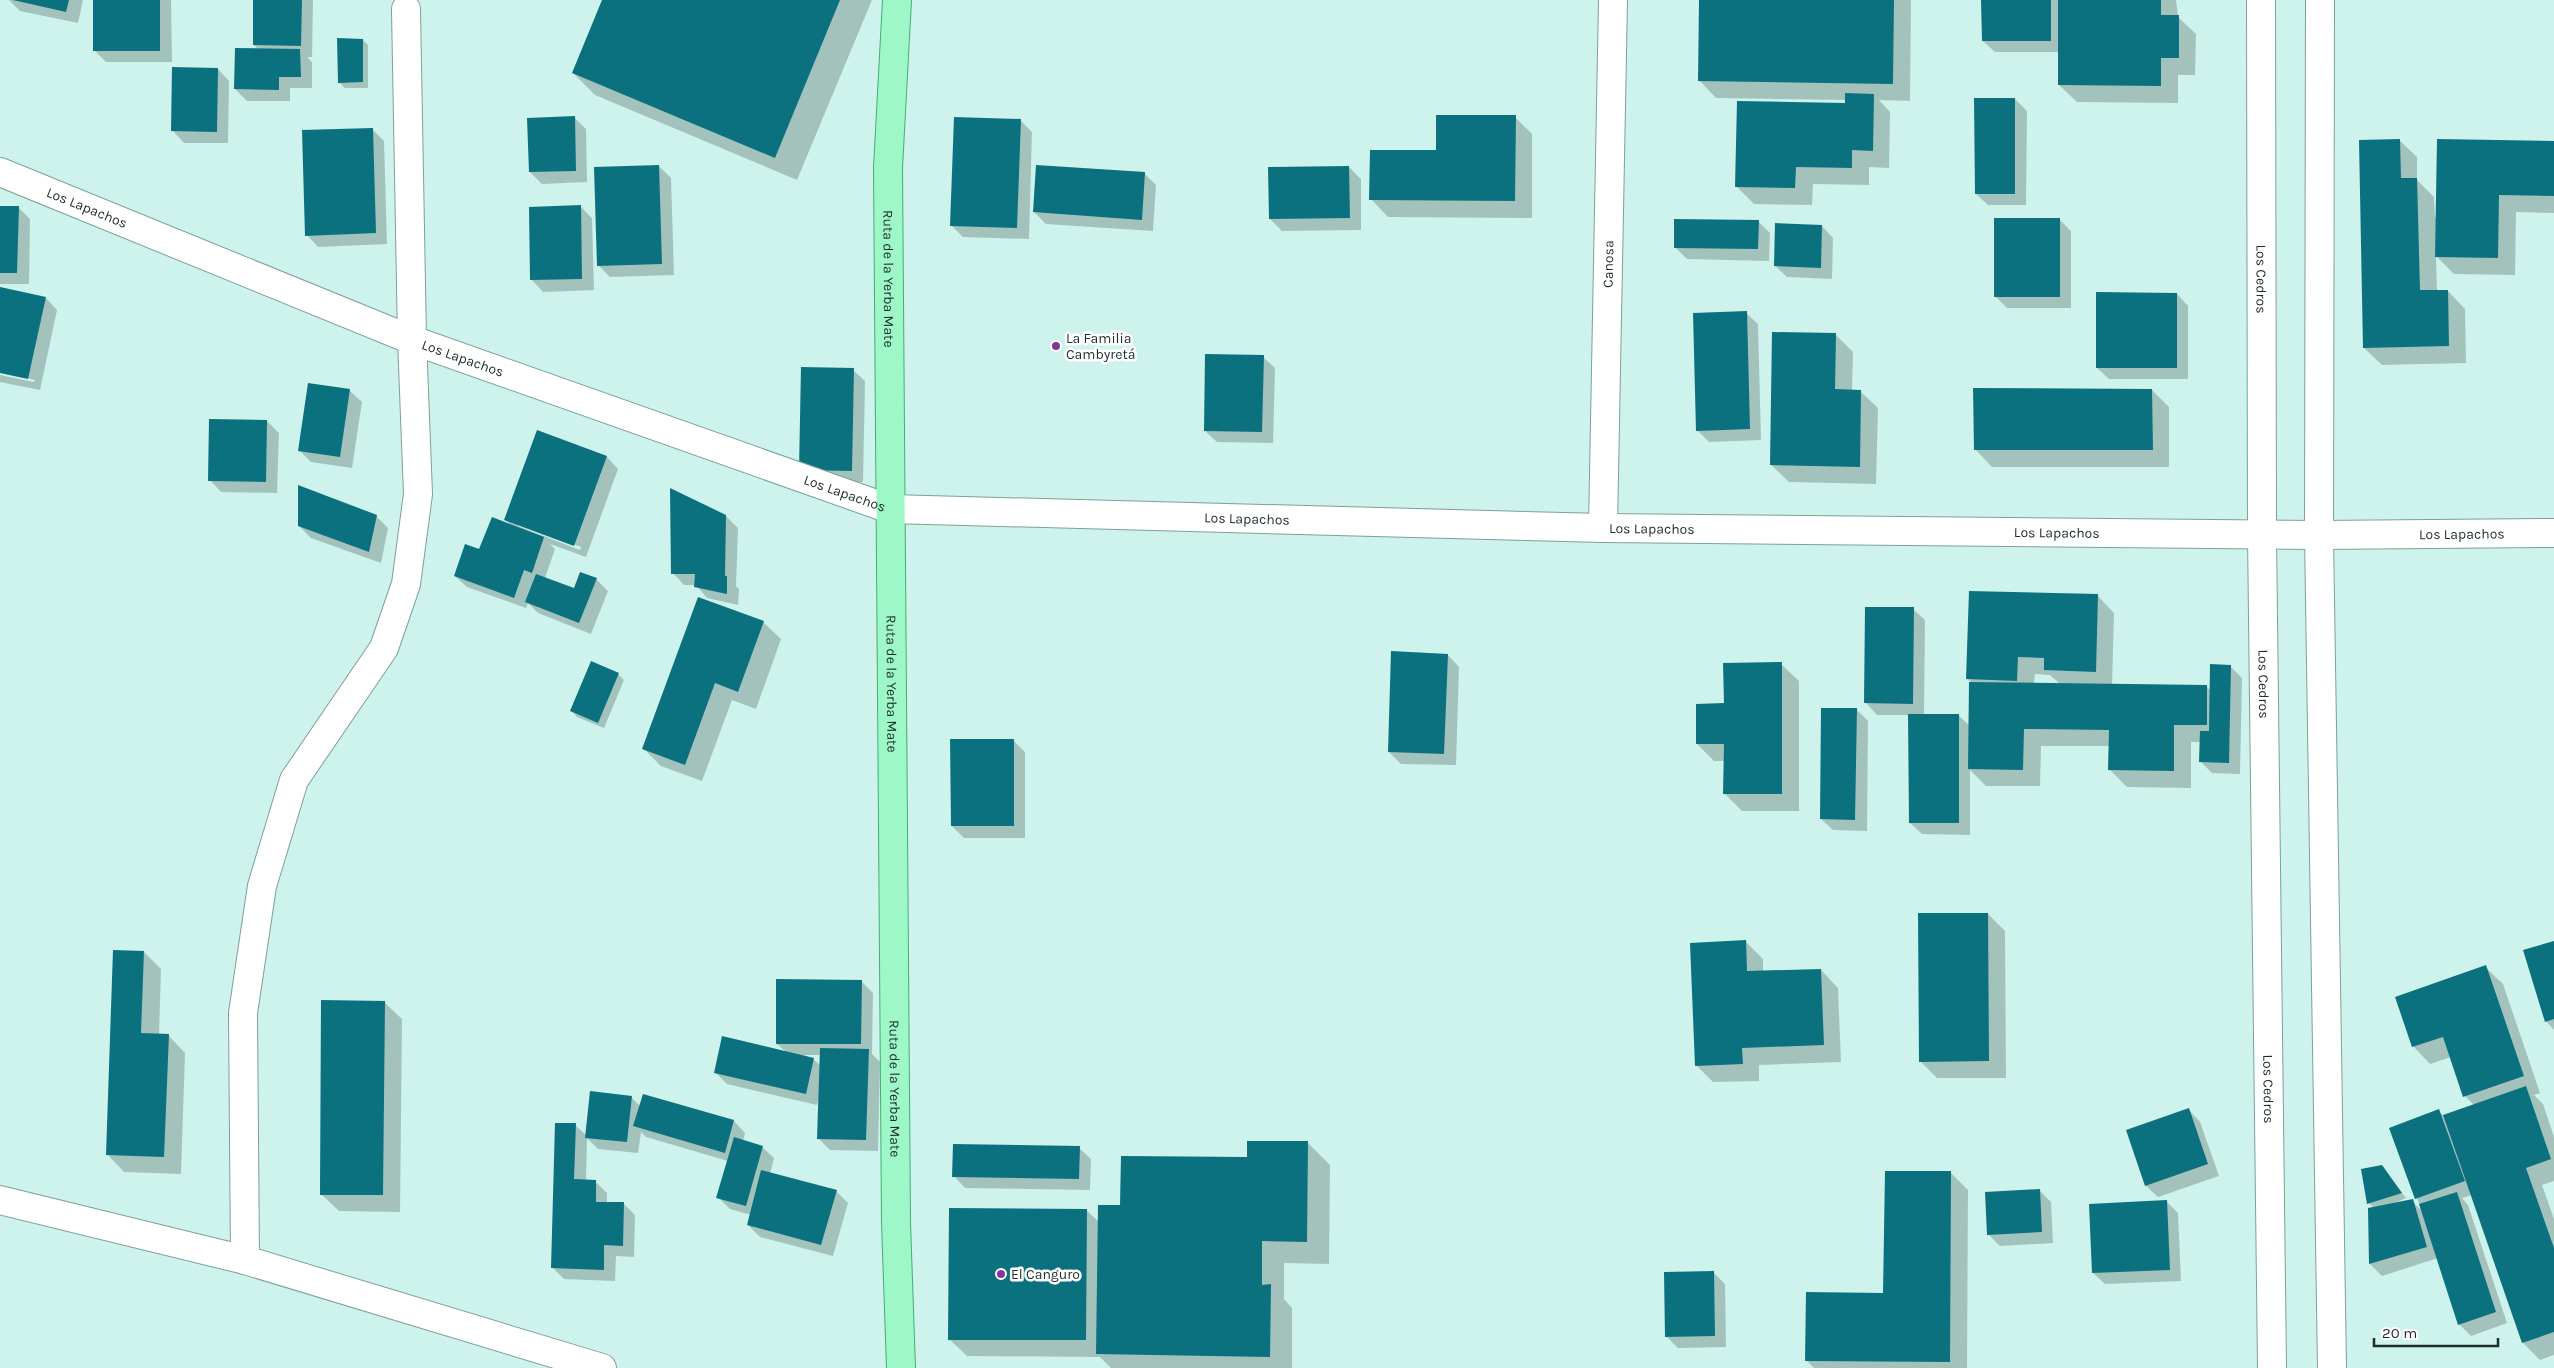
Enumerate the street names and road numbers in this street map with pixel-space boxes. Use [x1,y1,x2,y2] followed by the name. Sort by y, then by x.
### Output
[44,183,130,232] street label: Los Lapachos
[880,210,898,348] street label: Ruta de la Yerba Mate
[1599,240,1617,288] street label: Canosa
[2253,244,2270,314] street label: Los Cedros
[420,336,506,380] street label: Los Lapachos
[802,471,888,515] street label: Los Lapachos
[1204,509,1290,528] street label: Los Lapachos
[1609,520,1695,537] street label: Los Lapachos
[2014,524,2100,541] street label: Los Lapachos
[2419,525,2505,543] street label: Los Lapachos
[883,615,901,753] street label: Ruta de la Yerba Mate
[2255,649,2273,719] street label: Los Cedros
[886,1020,904,1158] street label: Ruta de la Yerba Mate
[2260,1054,2278,1124] street label: Los Cedros

